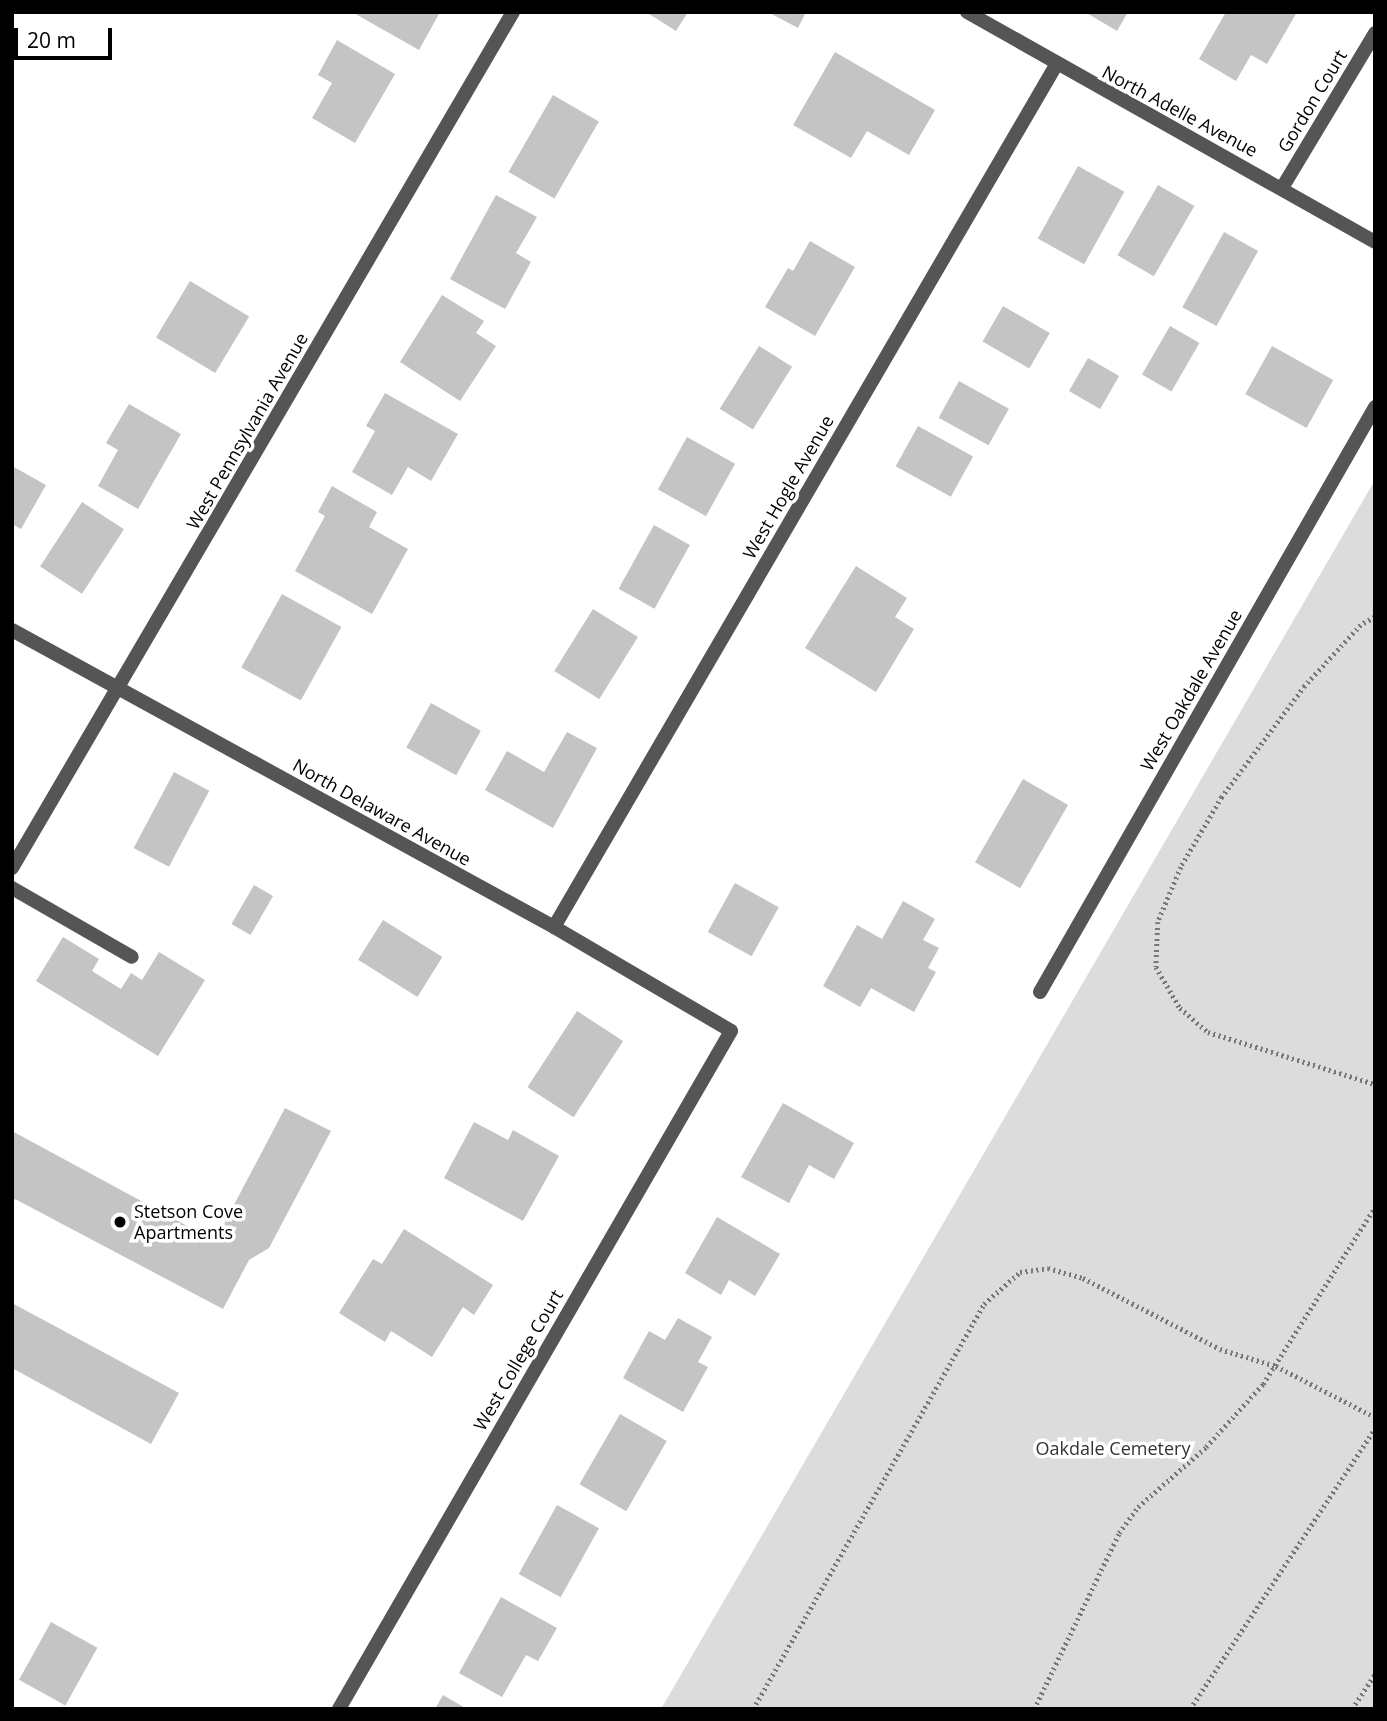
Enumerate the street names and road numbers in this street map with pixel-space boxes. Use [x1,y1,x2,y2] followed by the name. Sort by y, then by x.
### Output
[1273,46,1351,156] street label: Gordon Court
[1099,61,1261,161] street label: North Adelle Avenue
[182,329,312,533] street label: West Pennsylvania Avenue
[738,411,838,563] street label: West Hogle Avenue
[1136,605,1246,775] street label: West Oakdale Avenue
[289,754,475,870] street label: North Delaware Avenue
[469,1286,567,1434] street label: West College Court

